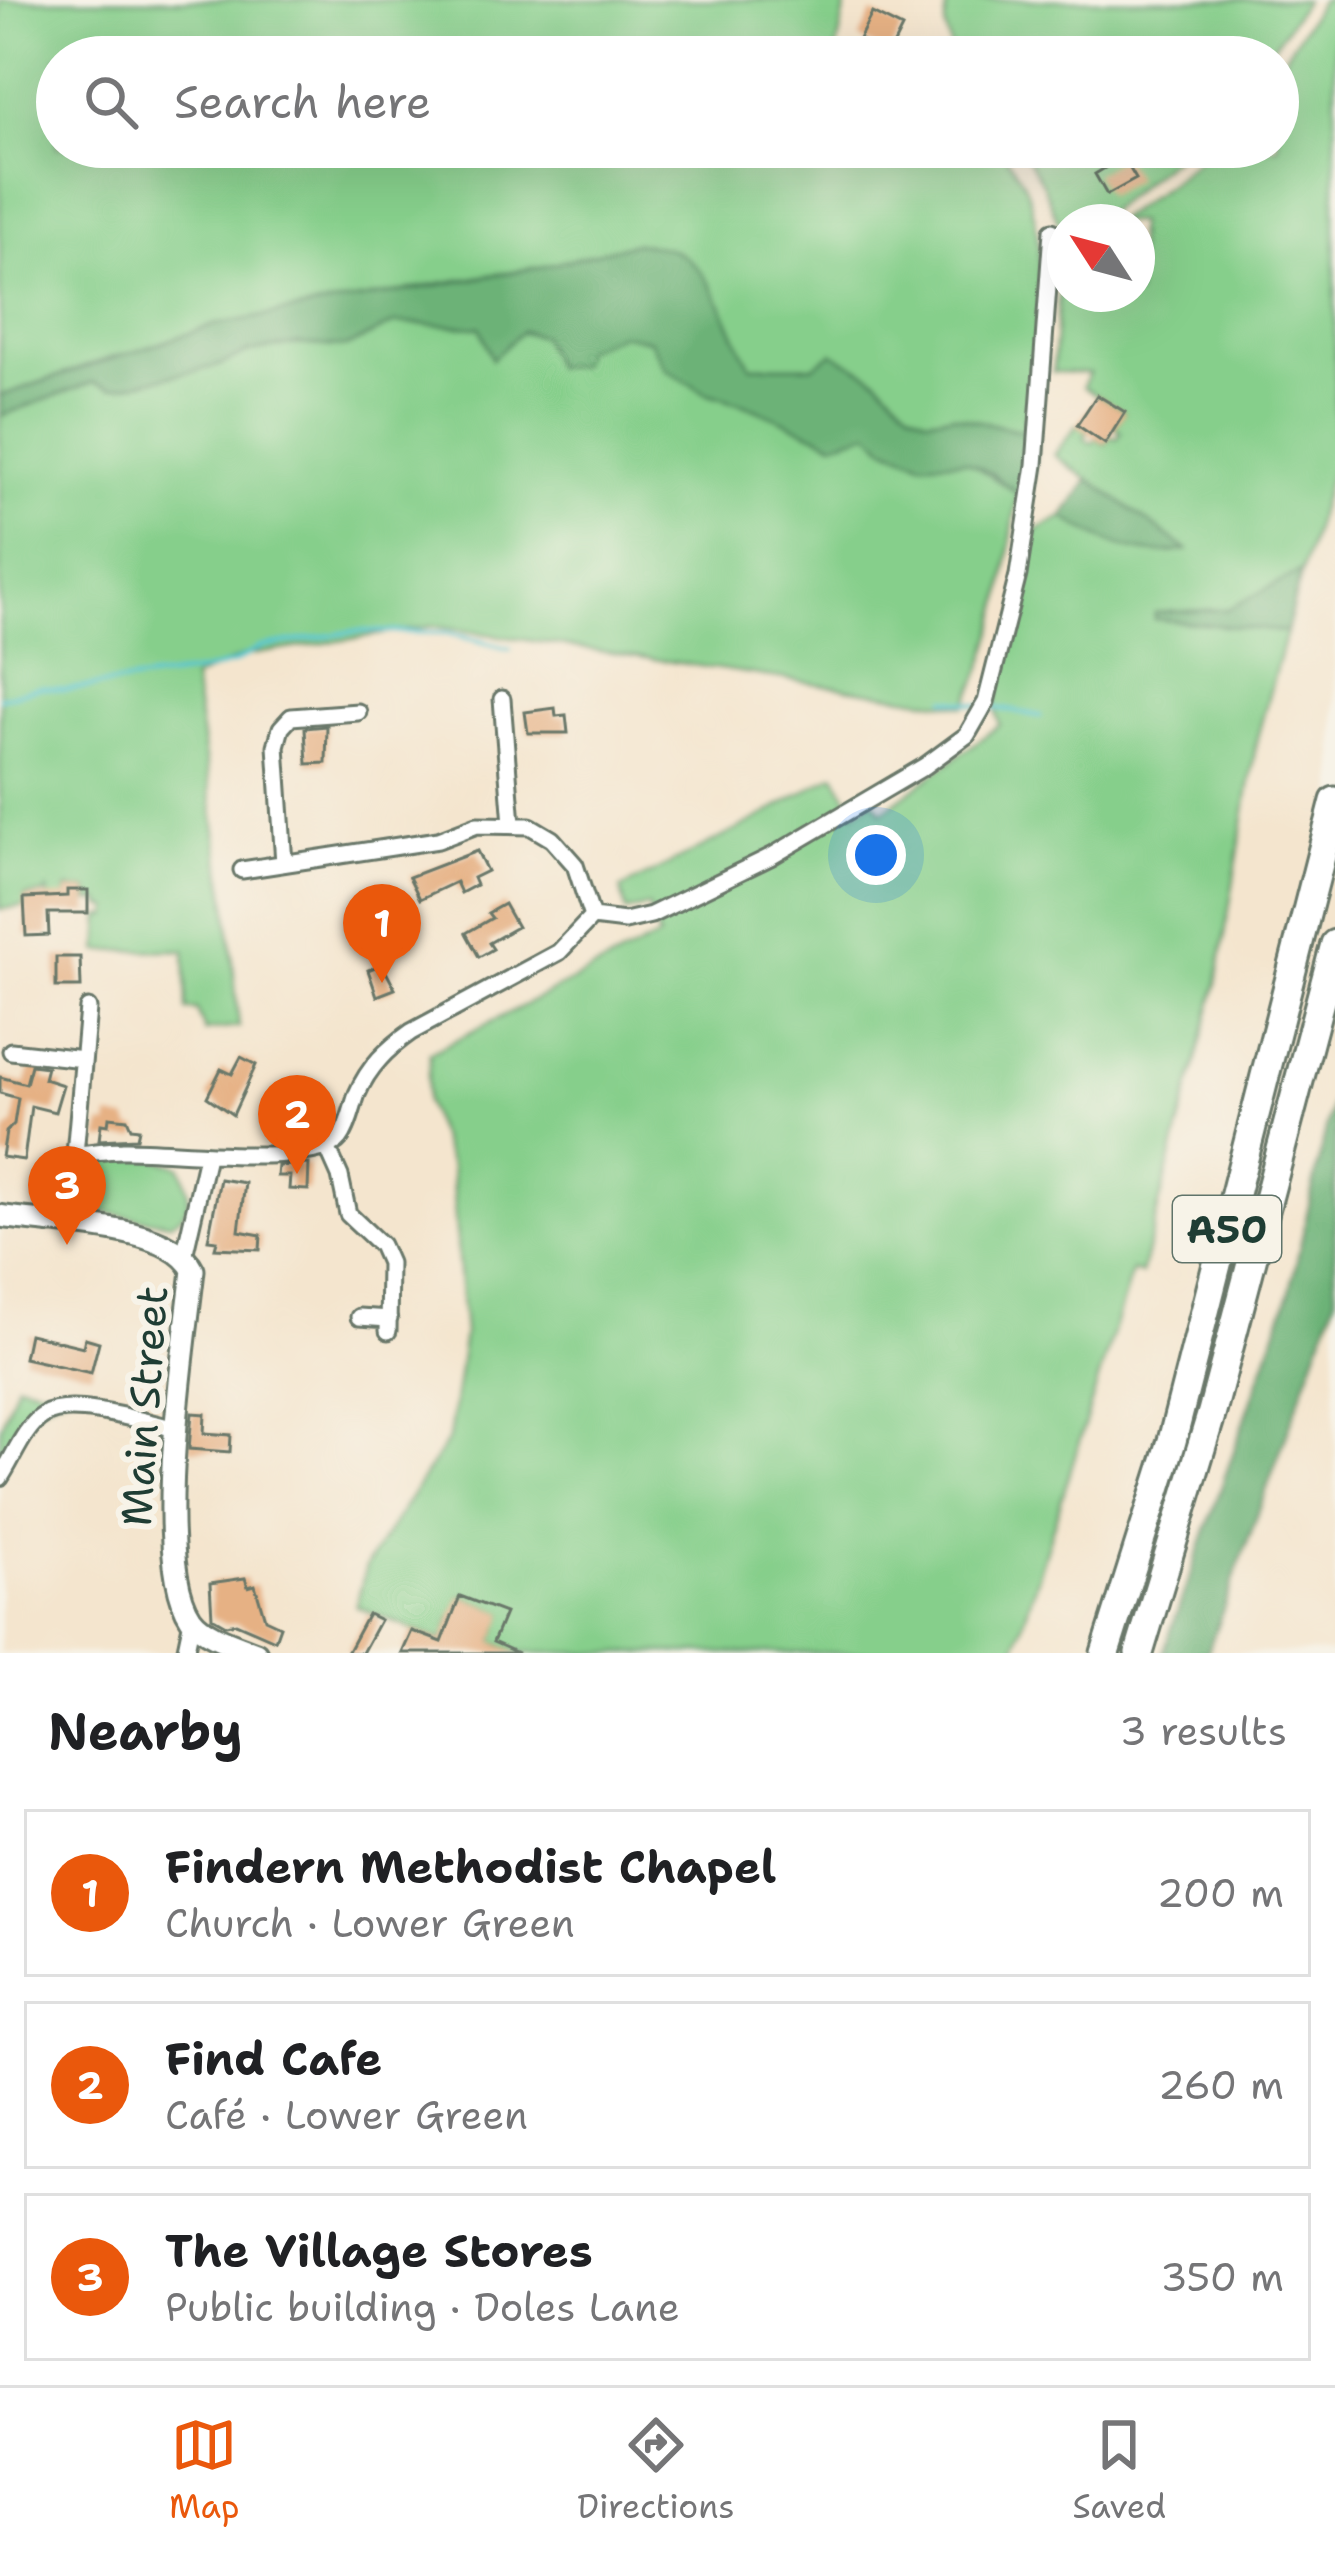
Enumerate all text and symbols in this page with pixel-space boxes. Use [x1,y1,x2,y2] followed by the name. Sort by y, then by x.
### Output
[36,36,1299,168] search box
[78,69,144,135] icon: search
[174,72,431,132] text: Search here
[1047,204,1155,312] north arrow
[846,825,906,885] your location
[343,884,421,983] pin: 1
[258,1075,336,1174] pin: 2
[28,1146,106,1245] pin: 3
[1173,1196,1281,1262] road number: A50
[108,1284,180,1528] street label: Main Street
[48,1697,243,1765] text: Nearby
[1120,1705,1287,1757] text: 3 results
[165,1837,776,1897] text: Findern Methodist Chapel
[81,1867,99,1919] text: 1
[1157,1867,1284,1919] text: 200 m
[165,1897,575,1949] text: Church · Lower Green
[165,2029,382,2089] text: Find Cafe
[76,2059,104,2111] text: 2
[1158,2059,1284,2111] text: 260 m
[165,2089,528,2141] text: Café · Lower Green
[165,2221,593,2281] text: The Village Stores
[76,2251,104,2303] text: 3
[1160,2251,1284,2303] text: 350 m
[165,2281,680,2333] text: Public building · Doles Lane
[169,2412,240,2529] tab: Map
[577,2412,735,2529] tab: Directions
[1072,2412,1166,2529] tab: Saved

